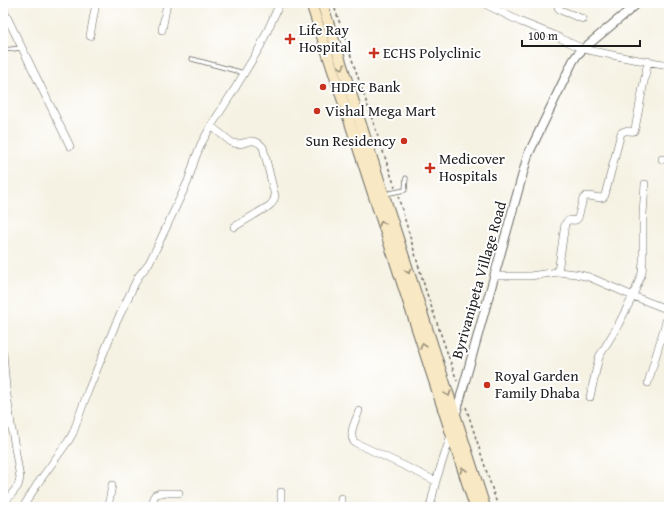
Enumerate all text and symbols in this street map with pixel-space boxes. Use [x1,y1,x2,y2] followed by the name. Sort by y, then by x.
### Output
[299,19,351,57] place label: Life Ray Hospital
[522,22,640,48] scale bar
[528,27,558,44] text: 100 m
[284,33,296,45] marker: Life Ray Hospital
[383,42,481,63] place label: ECHS Polyclinic
[368,47,380,59] marker: ECHS Polyclinic
[338,63,346,70] one-way arrow
[331,76,401,97] place label: HDFC Bank
[318,82,328,92] marker: HDFC Bank
[325,100,437,121] place label: Vishal Mega Mart
[312,106,322,116] marker: Vishal Mega Mart
[305,130,397,151] place label: Sun Residency
[399,136,409,146] marker: Sun Residency
[439,148,505,186] place label: Medicover Hospitals
[424,162,436,174] marker: Medicover Hospitals
[446,199,511,361] street label: Byrivanipeta Village Road
[379,219,387,226] one-way arrow
[403,267,412,274] one-way arrow
[419,343,427,350] one-way arrow
[495,365,580,403] place label: Royal Garden Family Dhaba
[482,380,492,390] marker: Royal Garden Family Dhaba
[443,391,452,398] one-way arrow
[459,467,468,474] one-way arrow

